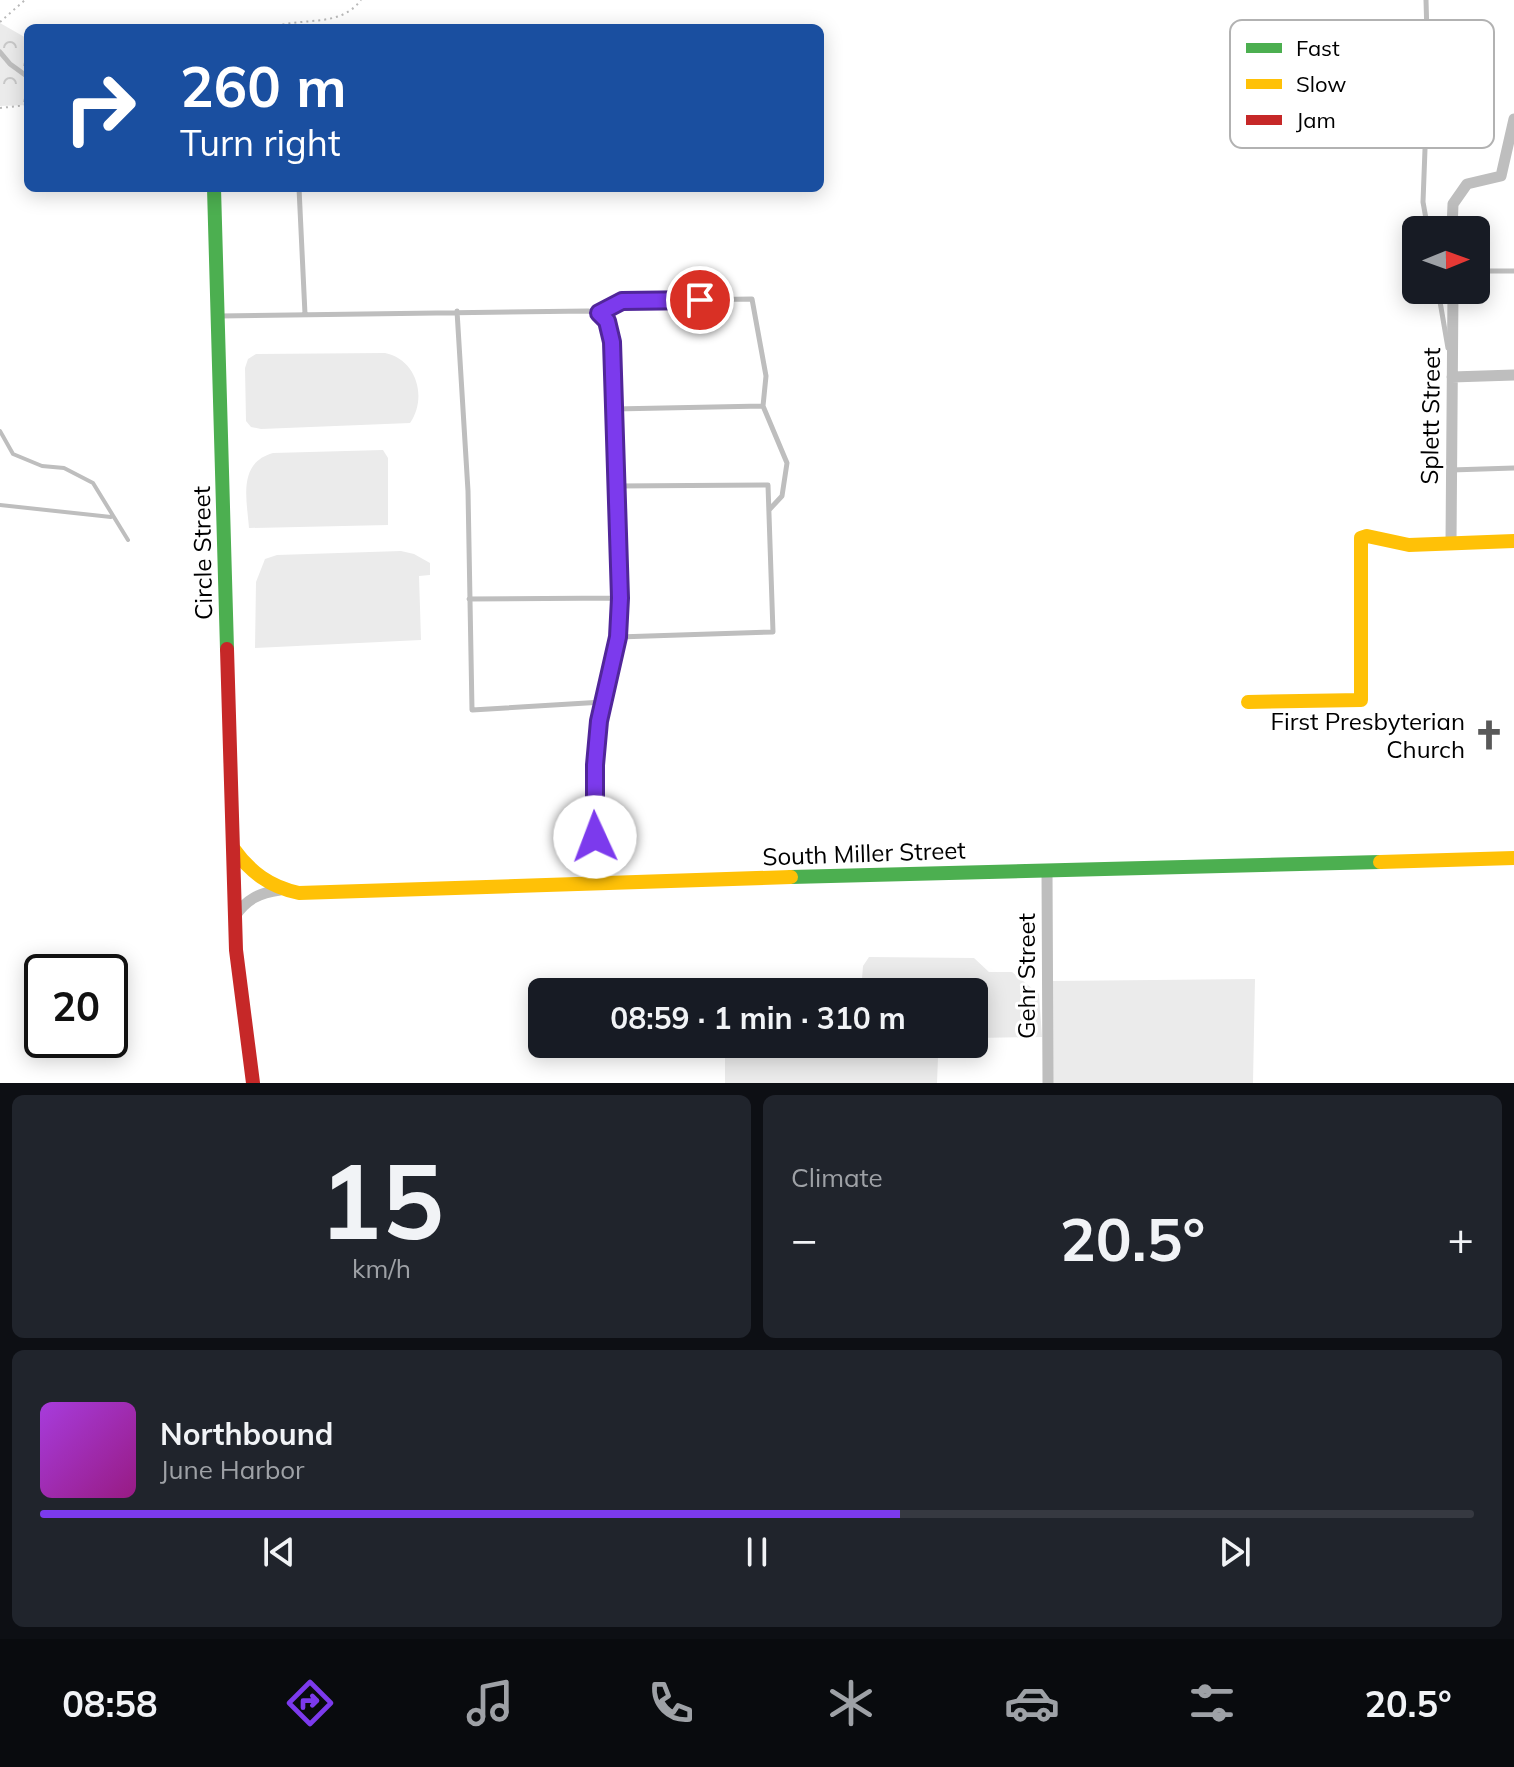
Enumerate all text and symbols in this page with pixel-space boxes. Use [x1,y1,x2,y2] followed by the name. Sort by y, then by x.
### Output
[1230,20,1494,148] legend
[1296,34,1340,62] text: Fast
[180,51,347,121] text: 260 m
[48,56,152,160] icon: right
[1296,70,1346,98] text: Slow
[1296,106,1336,134] text: Jam
[180,120,341,165] text: Turn right
[1402,216,1490,304] north arrow
[1402,216,1490,304] map controls
[666,266,734,334] pin
[678,278,722,322] icon: arrive
[1414,347,1446,485] street label: Splett Street
[186,486,218,620] street label: Circle Street
[1270,706,1465,764] place label: First Presbyterian Church
[1472,718,1506,752] church icon: First Presbyterian Church
[553,795,637,879] position arrow
[762,834,966,872] street label: South Miller Street
[1011,913,1041,1039] street label: Gehr Street
[24,954,128,1058] speed limit sign: 20
[610,999,906,1037] text: 08:59 · 1 min · 310 m
[319,1134,444,1265] text: 15
[791,1161,883,1194] text: Climate
[1060,1201,1205,1276] text: 20.5°
[791,1211,817,1266] text: −
[1448,1211,1474,1266] text: +
[352,1252,411,1285] text: km/h
[160,1415,333,1453] text: Northbound
[160,1453,305,1486] text: June Harbor
[257,1530,301,1574] icon: previous
[735,1530,779,1574] icon: pause
[1213,1530,1257,1574] icon: next
[282,1675,338,1731] icon: directions
[462,1675,518,1731] icon: music
[643,1675,699,1731] icon: phone
[823,1675,879,1731] icon: climate
[1004,1675,1060,1731] icon: car
[1184,1675,1240,1731] icon: filters
[62,1681,158,1726] text: 08:58
[1364,1681,1452,1726] text: 20.5°

